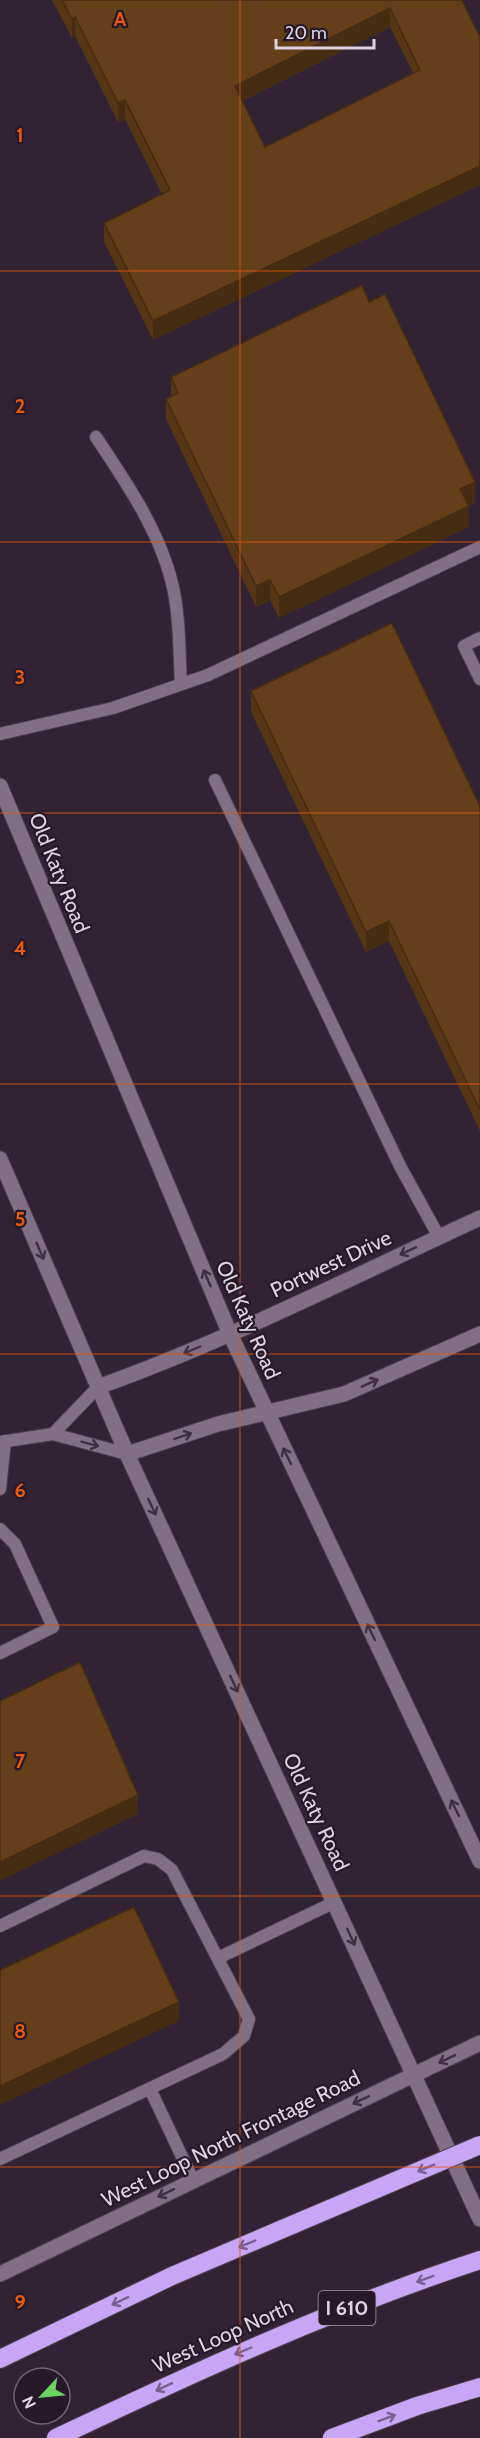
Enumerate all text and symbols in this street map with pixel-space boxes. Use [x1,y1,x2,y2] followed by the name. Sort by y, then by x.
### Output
[114,7,127,31] text: A
[276,12,374,50] scale bar
[285,22,327,44] text: 20 m
[16,123,24,147] text: 1
[15,394,25,418] text: 2
[15,665,25,689] text: 3
[24,809,95,936] street label: Old Katy Road
[14,936,26,960] text: 4
[15,1207,25,1231] text: 5
[266,1225,395,1302] street label: Portwest Drive
[35,1242,46,1260] one-way arrow
[399,1246,417,1258] one-way arrow
[211,1257,286,1383] street label: Old Katy Road
[201,1270,212,1288] one-way arrow
[184,1345,202,1356] one-way arrow
[360,1377,378,1388] one-way arrow
[173,1430,192,1441] one-way arrow
[80,1439,99,1450] one-way arrow
[280,1448,292,1466] one-way arrow
[14,1478,26,1502] text: 6
[146,1497,158,1515] one-way arrow
[364,1624,376,1642] one-way arrow
[228,1674,240,1692] one-way arrow
[15,1749,26,1773] text: 7
[278,1749,355,1875] street label: Old Katy Road
[448,1800,460,1818] one-way arrow
[345,1927,357,1945] one-way arrow
[14,2019,26,2043] text: 8
[439,2053,457,2065] one-way arrow
[98,2065,364,2212] street label: West Loop North Frontage Road
[353,2095,371,2106] one-way arrow
[417,2163,436,2174] one-way arrow
[158,2187,176,2199] one-way arrow
[238,2239,256,2251] one-way arrow
[416,2275,435,2286] one-way arrow
[14,2290,26,2314] text: 9
[318,2291,376,2325] road number: I 610
[149,2293,297,2378] street label: West Loop North
[111,2296,129,2308] one-way arrow
[235,2346,253,2357] one-way arrow
[12,2366,72,2426] north arrow
[156,2382,174,2394] one-way arrow
[18,2393,40,2412] text: N
[377,2411,395,2422] one-way arrow

